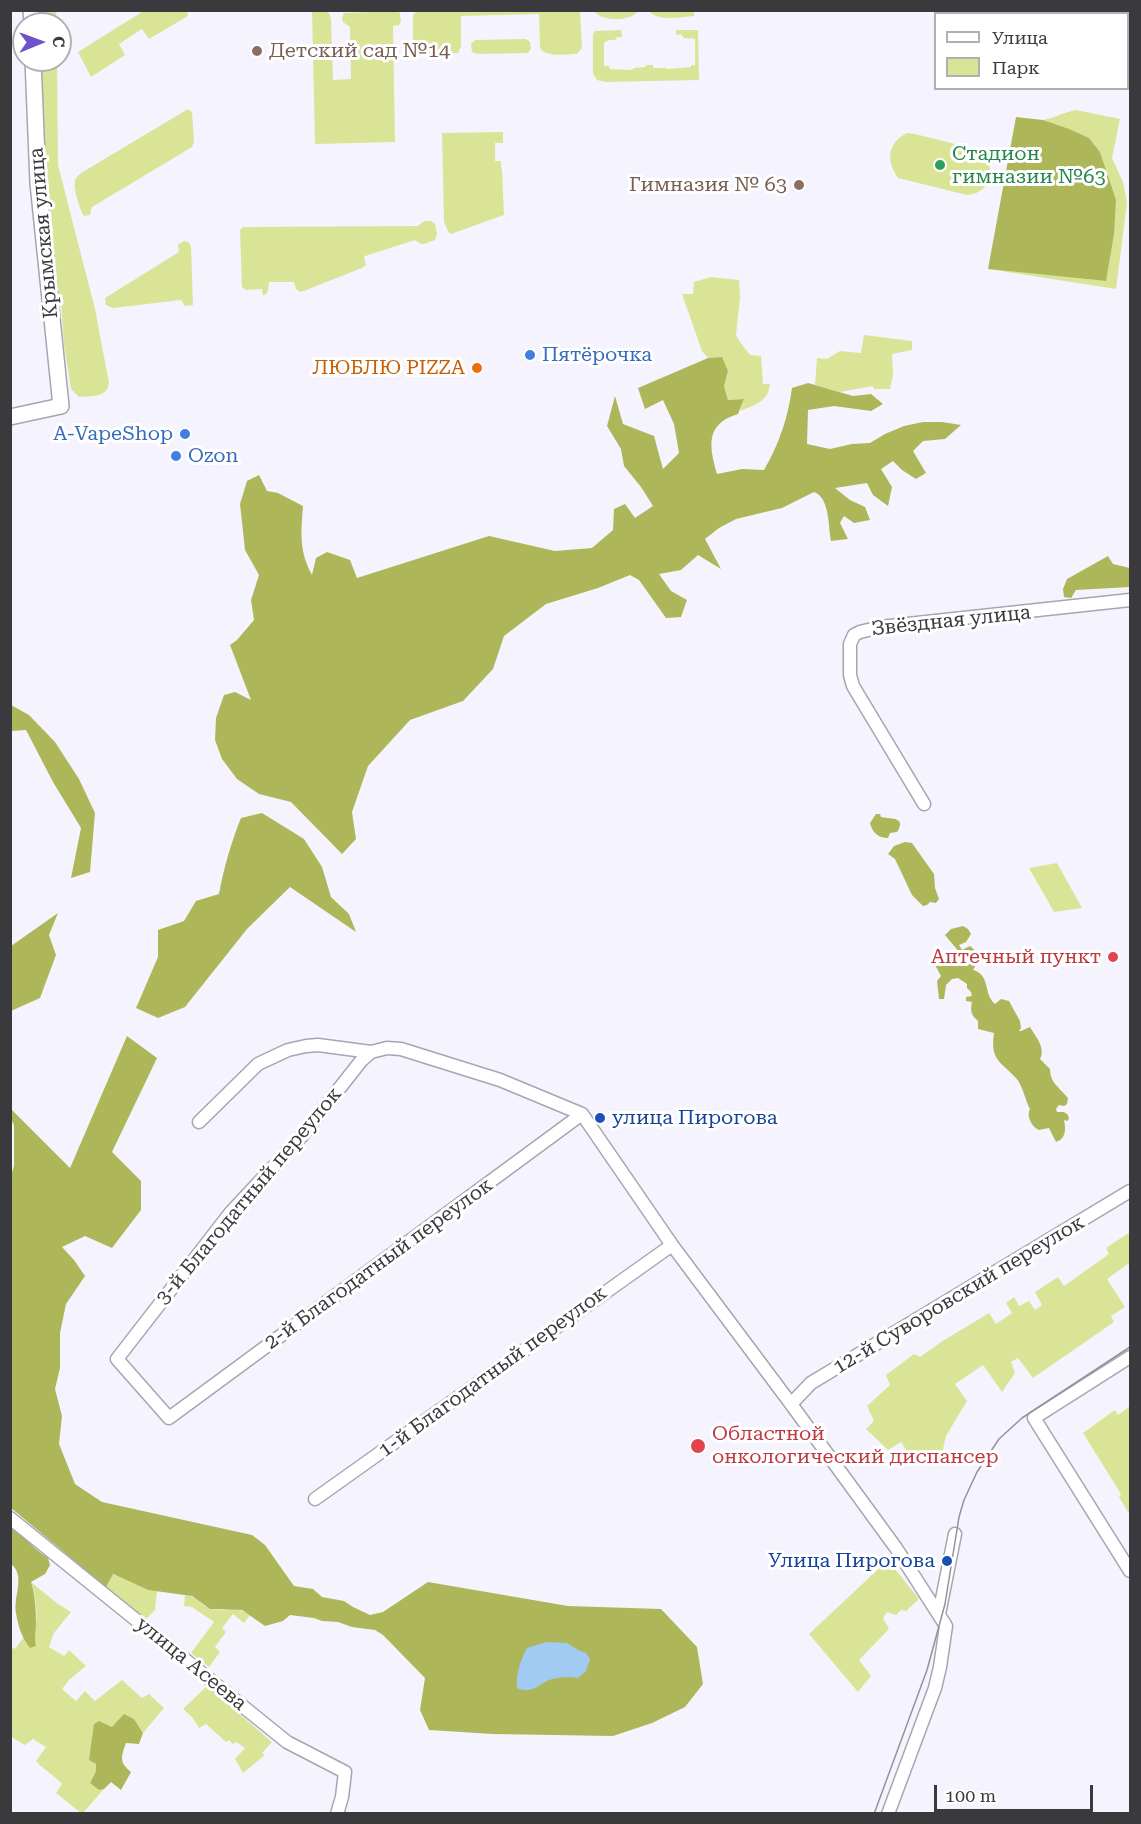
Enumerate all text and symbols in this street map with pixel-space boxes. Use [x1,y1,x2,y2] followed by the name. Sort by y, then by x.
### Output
[12,12,72,72] north arrow
[934,12,1129,90] legend
[992,27,1048,48] text: Улица
[49,36,68,47] text: С
[269,39,450,63] place label: Детский сад №14
[250,44,264,58] marker: Детский сад №14
[992,57,1040,78] text: Парк
[952,142,1106,189] place label: Стадион гимназии №63
[25,147,63,319] street label: Крымская улица
[933,158,947,172] marker: Стадион гимназии №63
[629,173,787,197] place label: Гимназия № 63
[792,178,806,192] marker: Гимназия № 63
[542,343,652,367] place label: Пятёрочка
[523,348,537,362] marker: Пятёрочка
[312,356,465,380] place label: ЛЮБЛЮ PIZZA
[470,361,484,375] marker: ЛЮБЛЮ PIZZA
[53,422,173,446] place label: A-VapeShop
[178,427,192,441] marker: A-VapeShop
[188,444,238,468] place label: Ozon
[169,449,183,463] marker: Ozon
[870,601,1032,641] street label: Звёздная улица
[931,945,1101,969] place label: Аптечный пункт
[1106,950,1120,964] marker: Аптечный пункт
[151,1083,347,1309] street label: 3-й Благодатный переулок
[612,1106,778,1130] place label: улица Пирогова
[593,1111,607,1125] marker: улица Пирогова
[260,1173,498,1355] street label: 2-й Благодатный переулок
[829,1210,1089,1380] street label: 12-й Суворовский переулок
[374,1281,612,1463] street label: 1-й Благодатный переулок
[712,1422,998,1469] place label: Областной онкологический диспансер
[689,1437,707,1455] marker: Областной онкологический диспансер
[768,1549,935,1573] place label: Улица Пирогова
[940,1554,954,1568] marker: Улица Пирогова
[131,1612,251,1716] street label: улица Асеева
[937,1773,1096,1811] scale bar
[945,1785,996,1806] text: 100 m

